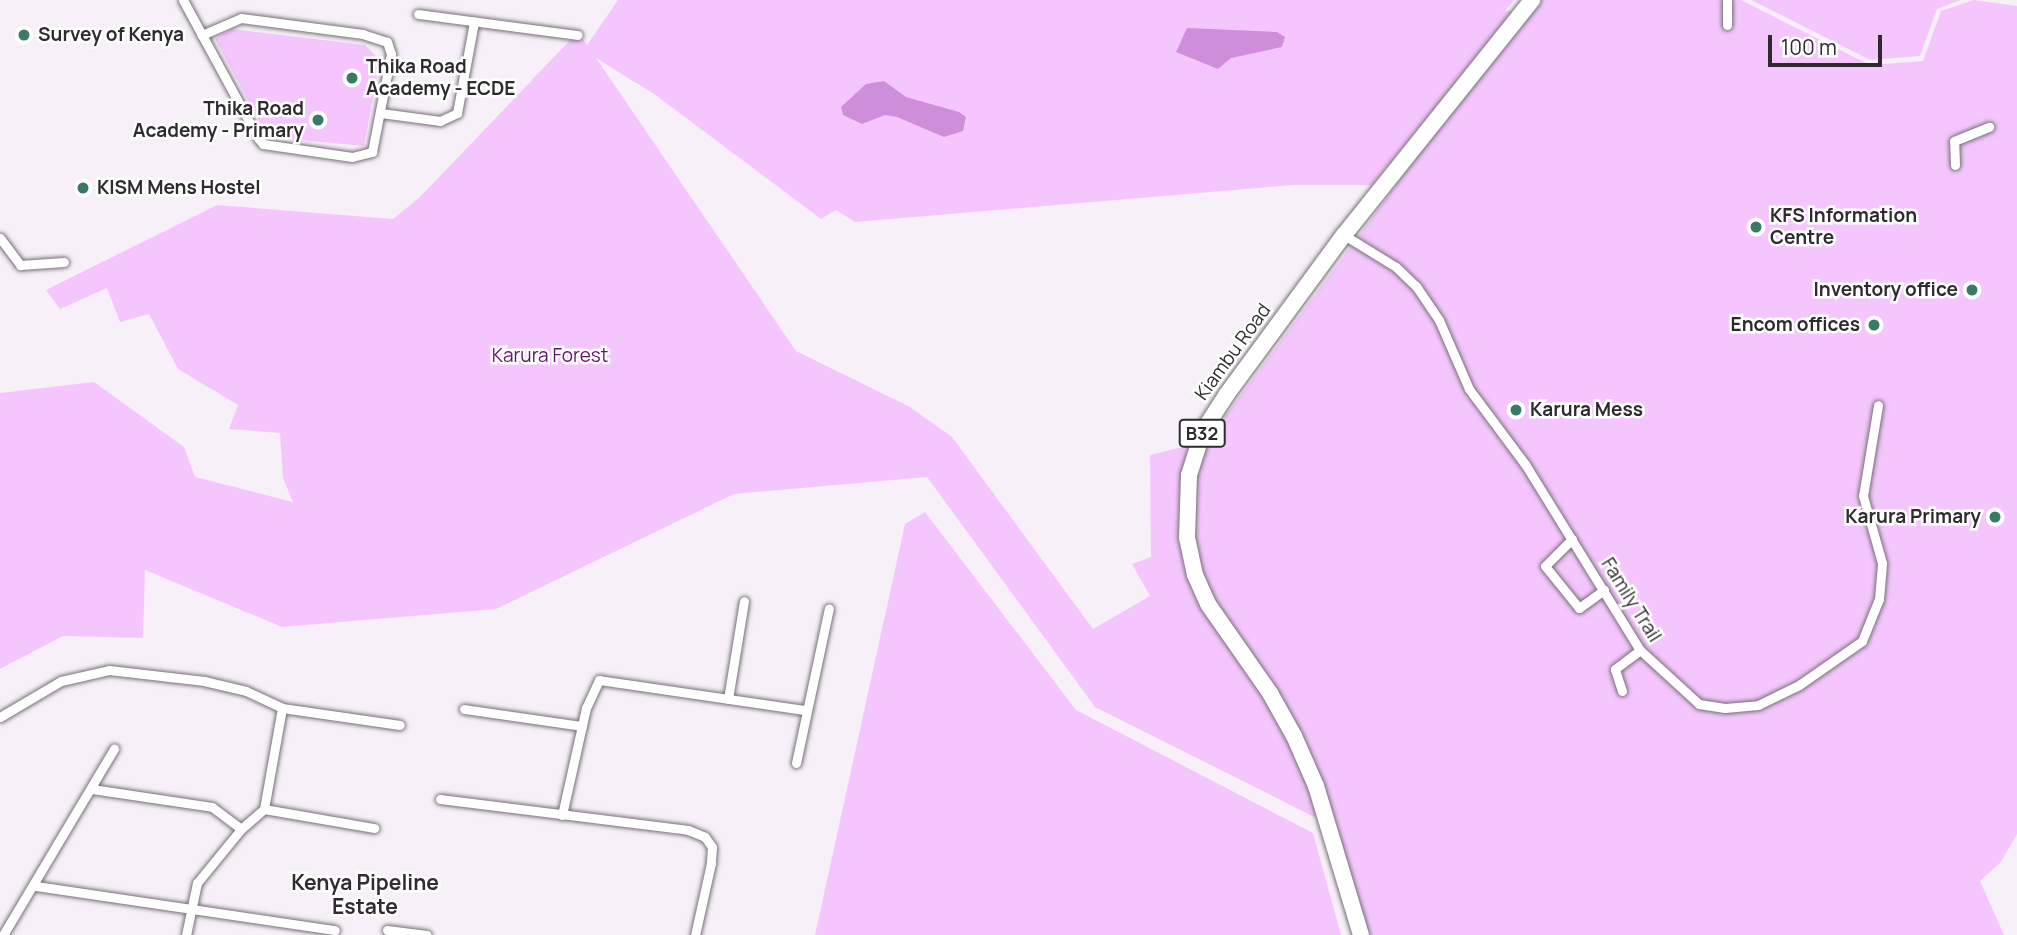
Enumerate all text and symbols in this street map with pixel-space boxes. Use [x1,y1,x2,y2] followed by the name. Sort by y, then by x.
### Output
[1772,21,1886,65] scale bar
[38,24,184,46] place label: Survey of Kenya
[16,27,32,43] marker: Survey of Kenya
[1781,33,1837,61] text: 100 m
[366,56,515,100] place label: Thika Road Academy - ECDE
[344,70,360,86] marker: Thika Road Academy - ECDE
[133,98,304,142] place label: Thika Road Academy - Primary
[310,112,326,128] marker: Thika Road Academy - Primary
[97,177,261,199] place label: KISM Mens Hostel
[75,180,91,196] marker: KISM Mens Hostel
[1770,205,1917,249] place label: KFS Information Centre
[1748,219,1764,235] marker: KFS Information Centre
[1813,279,1958,301] place label: Inventory office
[1964,282,1980,298] marker: Inventory office
[1190,299,1276,405] street label: Kiambu Road
[1731,314,1860,336] place label: Encom offices
[1866,317,1882,333] marker: Encom offices
[492,345,608,367] park label: Karura Forest
[1530,399,1643,421] place label: Karura Mess
[1508,402,1524,418] marker: Karura Mess
[1178,418,1226,447] road number: B32
[1845,506,1981,528] place label: Karura Primary
[1987,509,2003,525] marker: Karura Primary
[1596,554,1666,646] street label: Family Trail
[291,869,439,919] district label: Kenya Pipeline Estate

